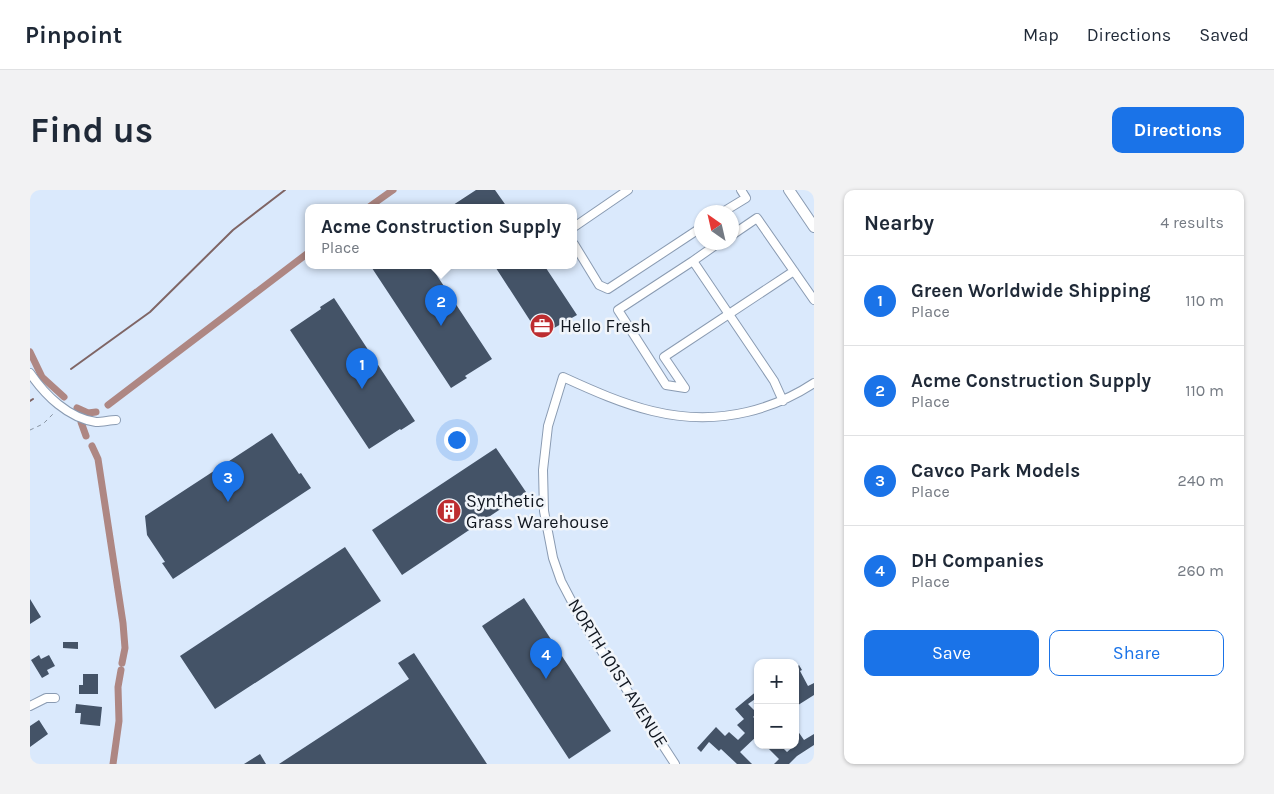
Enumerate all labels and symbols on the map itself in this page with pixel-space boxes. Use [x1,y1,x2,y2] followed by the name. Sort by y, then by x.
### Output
[694,205,739,250] north arrow
[425,285,457,326] pin: 2
[529,313,555,339] office icon: Hello Fresh
[560,315,651,337] place label: Hello Fresh
[346,348,378,389] pin: 1
[444,427,470,453] your location
[212,461,244,502] pin: 3
[466,490,609,533] place label: Synthetic Grass Warehouse
[436,498,462,524] building icon: Synthetic Grass Warehouse
[563,595,673,751] street label: NORTH 101ST AVENUE
[530,638,562,679] pin: 4

